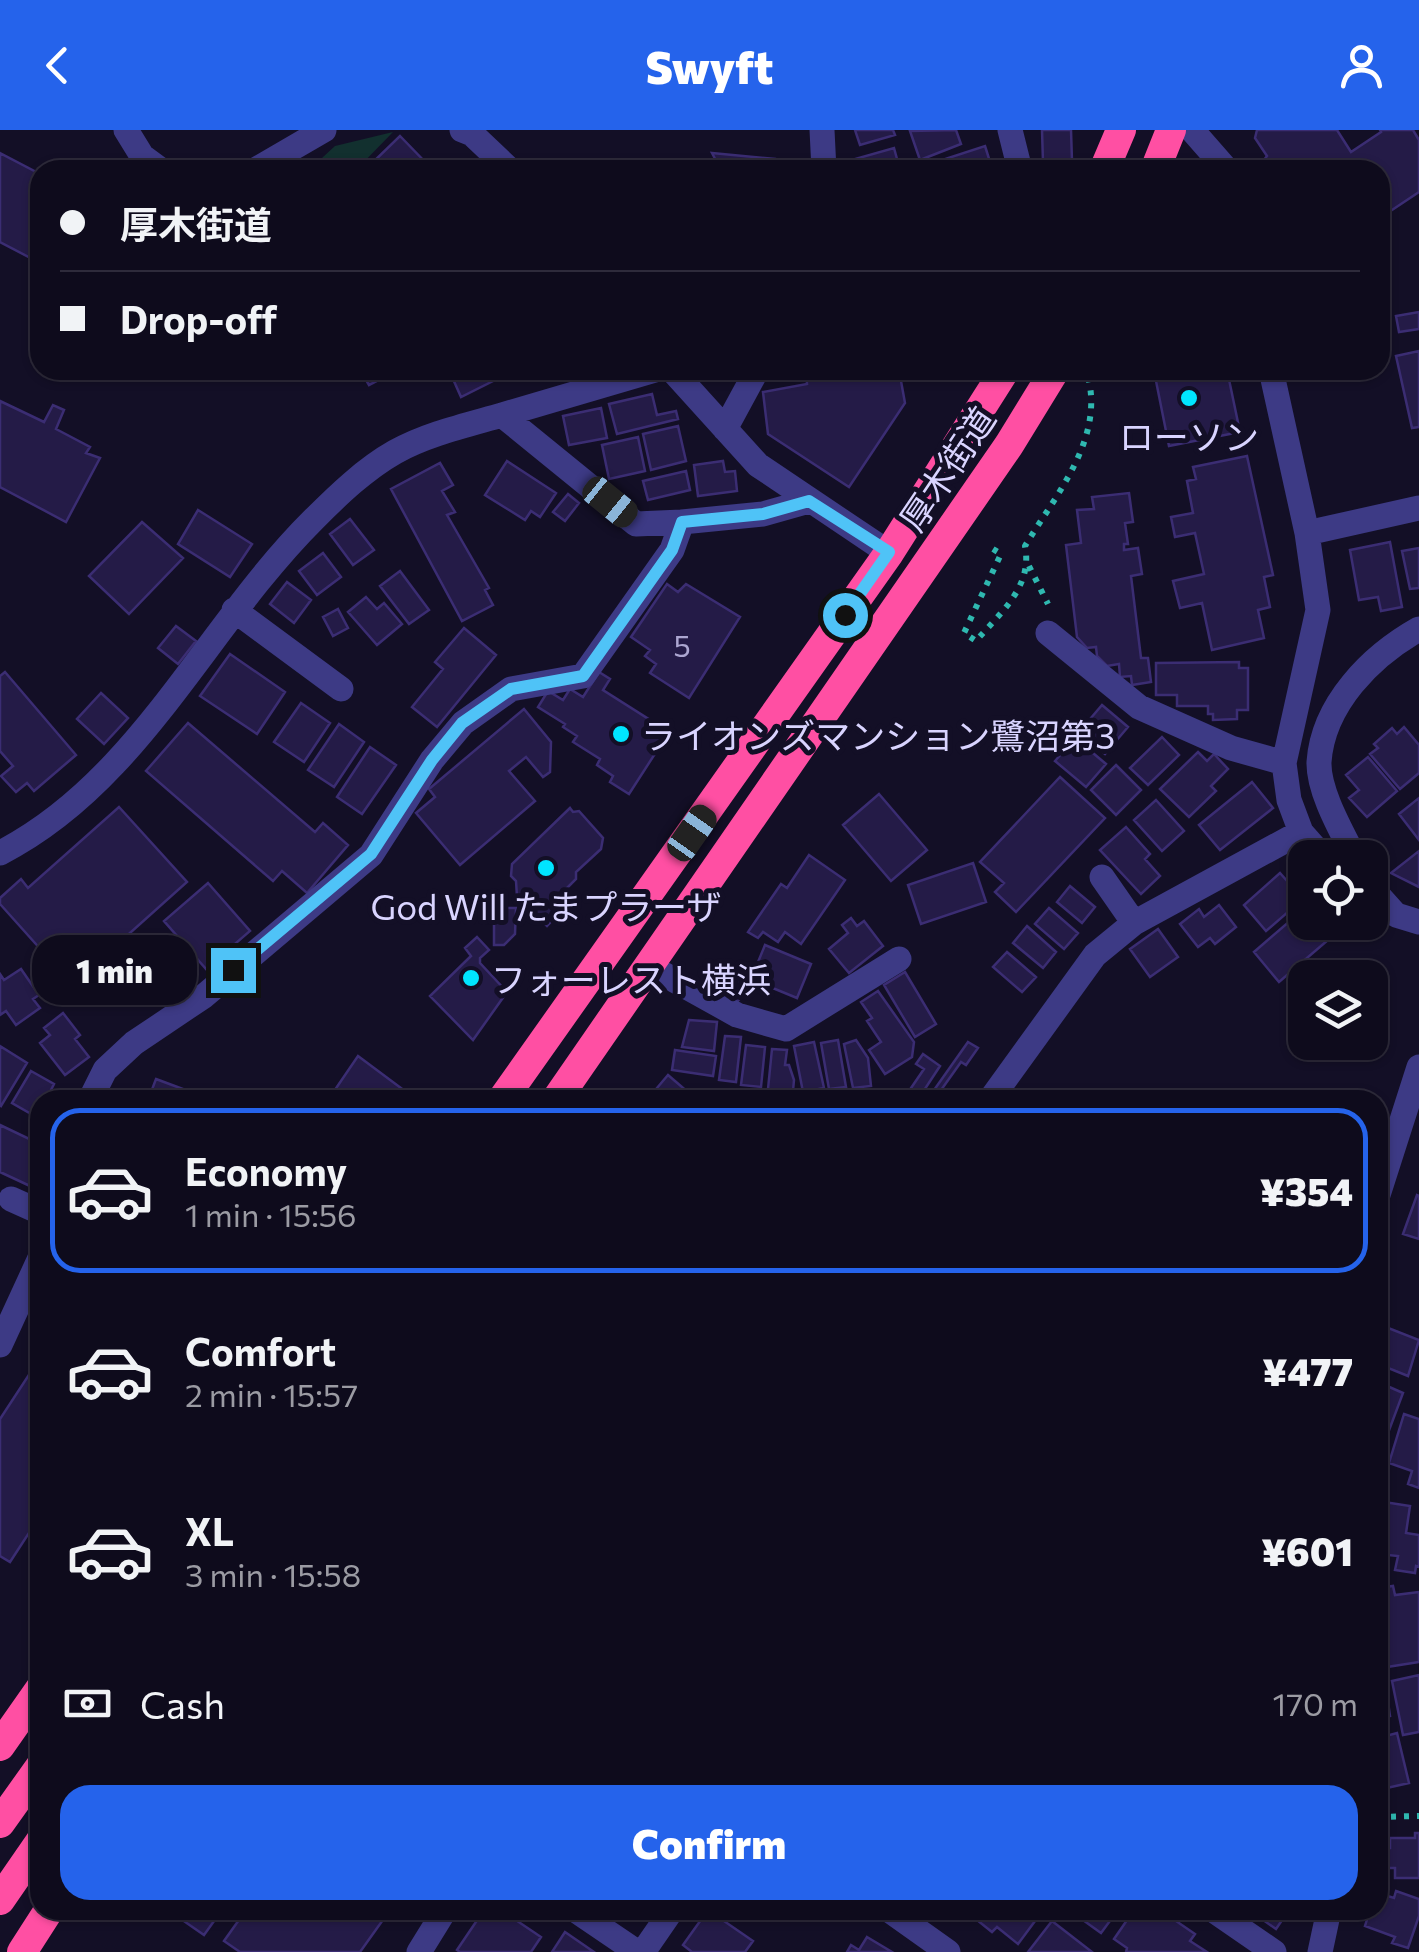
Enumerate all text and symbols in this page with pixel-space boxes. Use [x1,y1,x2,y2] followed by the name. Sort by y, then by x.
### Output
[30,38,85,93] icon: back
[646,38,773,93] text: Swyft
[1334,38,1389,93] icon: person
[120,200,272,247] text: 厚木街道
[120,295,277,342] text: Drop-off
[1178,387,1200,409] marker: ローソン
[889,398,1003,538] street label: 厚木街道
[1119,414,1259,457] place label: ローソン
[577,471,643,533] car
[823,593,868,638] route start
[673,626,691,663] house number: 5
[641,713,1115,756] place label: ライオンズマンション鷺沼第3
[610,723,632,745] marker: ライオンズマンション鷺沼第3
[663,800,721,866] car
[1288,840,1388,1060] map controls
[1288,840,1388,940] button: locate
[535,857,557,879] marker: God Will たまプラーザ
[371,884,721,927] place label: God Will たまプラーザ
[33,935,198,1005] callout: 1 min
[211,948,256,993] route end
[76,950,153,990] text: 1 min
[491,957,771,1000] place label: フォーレスト横浜
[1288,960,1388,1060] button: layers
[460,967,482,989] marker: フォーレスト横浜
[65,1146,155,1236] icon: car
[185,1147,347,1194] text: Economy
[1260,1167,1353,1214] text: ¥354
[185,1194,357,1234] text: 1 min · 15:56
[65,1326,155,1416] icon: car
[185,1327,336,1374] text: Comfort
[1262,1347,1353,1394] text: ¥477
[185,1374,358,1414] text: 2 min · 15:57
[65,1506,155,1596] icon: car
[185,1507,234,1554] text: XL
[1261,1527,1353,1574] text: ¥601
[185,1554,361,1594] text: 3 min · 15:58
[60,1676,115,1731] icon: cash
[140,1680,225,1727] text: Cash
[1273,1683,1358,1723] text: 170 m
[60,1785,1358,1900] button: Confirm

